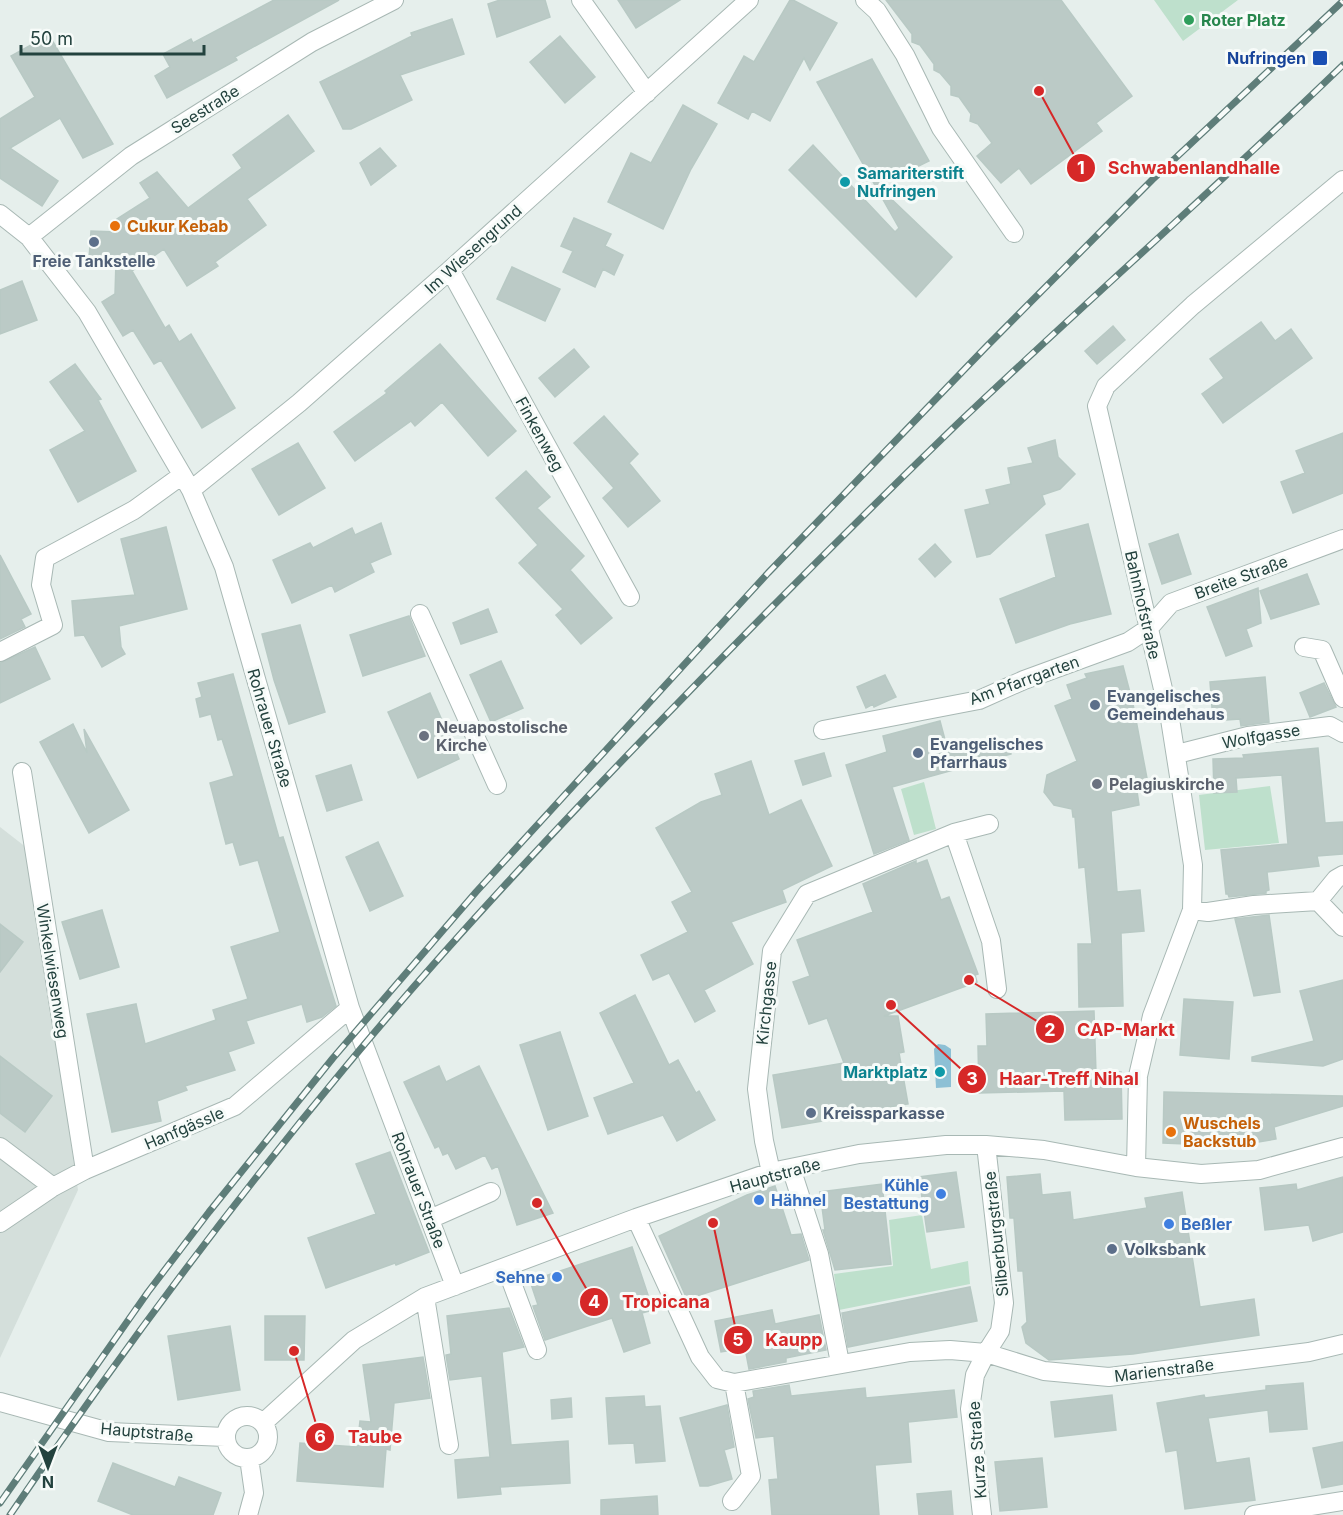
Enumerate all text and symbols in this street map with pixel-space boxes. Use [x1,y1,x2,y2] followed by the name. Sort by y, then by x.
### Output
[1201,10,1286,30] place label: Roter Platz
[1182,13,1196,27] marker: Roter Platz
[21,18,204,56] scale bar
[30,28,73,49] text: 50 m
[1227,48,1306,68] place label: Nufringen
[1311,49,1329,67] marker: Nufringen
[167,80,243,138] street label: Seestraße
[1066,150,1293,186] callout: Schwabenlandhalle
[1077,157,1085,178] text: 1
[1108,157,1281,178] text: Schwabenlandhalle
[857,163,964,201] place label: Samariterstift Nufringen
[838,175,852,189] marker: Samariterstift Nufringen
[420,200,526,298] street label: Im Wiesengrund
[127,216,228,236] place label: Cukur Kebab
[108,219,122,233] marker: Cukur Kebab
[87,235,101,249] marker: Freie Tankstelle
[33,251,155,271] place label: Freie Tankstelle
[511,393,569,475] street label: Finkenweg
[1121,549,1165,661] street label: Bahnhofstraße
[1192,551,1290,603] street label: Breite Straße
[966,651,1082,709] street label: Am Pfarrgarten
[243,666,297,790] street label: Rohrauer Straße
[1107,686,1225,724] place label: Evangelisches Gemeindehaus
[1088,698,1102,712] marker: Evangelisches Gemeindehaus
[436,717,568,755] place label: Neuapostolische Kirche
[1220,719,1302,753] street label: Wolfgasse
[417,729,431,743] marker: Neuapostolische Kirche
[930,734,1044,772] place label: Evangelisches Pfarrhaus
[911,746,925,760] marker: Evangelisches Pfarrhaus
[1109,774,1224,794] place label: Pelagiuskirche
[1090,777,1104,791] marker: Pelagiuskirche
[32,902,74,1040] street label: Winkelwiesenweg
[752,960,780,1046] street label: Kirchgasse
[1035,1011,1187,1047] callout: CAP-Markt
[1044,1019,1056,1040] text: 2
[1077,1019,1175,1040] text: CAP-Markt
[957,1061,1150,1097] callout: Haar-Treff Nihal
[843,1062,928,1082] place label: Marktplatz
[933,1065,947,1079] marker: Marktplatz
[966,1068,978,1089] text: 3
[999,1068,1139,1089] text: Haar-Treff Nihal
[141,1102,227,1154] street label: Hanfgässle
[823,1103,945,1123] place label: Kreissparkasse
[804,1106,818,1120] marker: Kreissparkasse
[1183,1113,1261,1151] place label: Wuschels Backstub
[1164,1125,1178,1139] marker: Wuschels Backstub
[388,1129,450,1251] street label: Rohrauer Straße
[727,1153,823,1197] street label: Hauptstraße
[979,1170,1013,1298] street label: Silberburgstraße
[844,1175,929,1213] place label: Kühle Bestattung
[934,1187,948,1201] marker: Kühle Bestattung
[771,1190,826,1210] place label: Hähnel
[752,1193,766,1207] marker: Hähnel
[1181,1214,1233,1234] place label: Beßler
[1162,1217,1176,1231] marker: Beßler
[1124,1239,1207,1259] place label: Volksbank
[1105,1242,1119,1256] marker: Volksbank
[496,1267,545,1287] place label: Sehne
[550,1270,564,1284] marker: Sehne
[579,1284,722,1320] callout: Tropicana
[588,1291,600,1312] text: 4
[622,1291,710,1312] text: Tropicana
[723,1322,835,1358] callout: Kaupp
[732,1329,744,1350] text: 5
[765,1329,823,1350] text: Kaupp
[1113,1354,1215,1386] street label: Marienstraße
[964,1401,990,1499] street label: Kurze Straße
[100,1418,194,1446] street label: Hauptstraße
[305,1419,414,1455] callout: Taube
[314,1426,326,1447] text: 6
[348,1426,402,1447] text: Taube
[18,1437,78,1497] north arrow
[42,1472,54,1492] text: N

